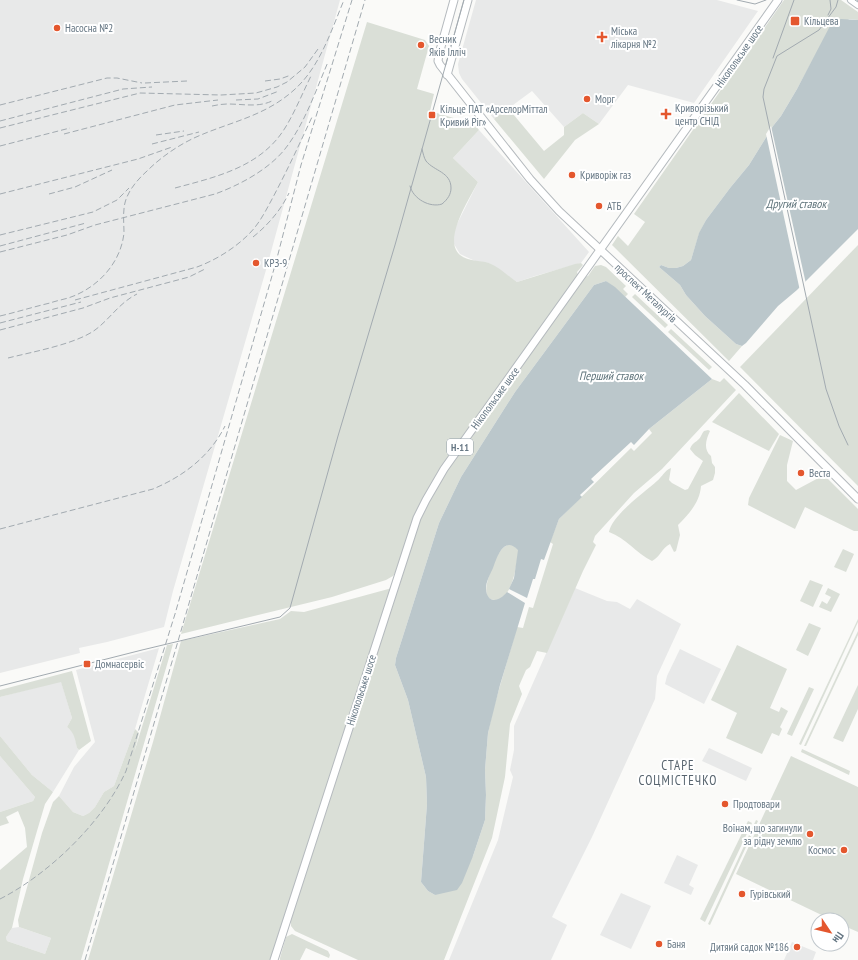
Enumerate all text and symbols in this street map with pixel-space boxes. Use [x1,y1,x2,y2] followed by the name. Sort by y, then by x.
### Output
[804,14,839,28] place label: Кільцева
[789,15,801,27] marker: Кільцева
[65,21,113,35] place label: Насосна №2
[712,21,766,90] street label: Нікопольське шосе
[52,23,62,33] marker: Насосна №2
[610,24,657,51] place label: Міська лікарня №2
[596,31,608,43] marker: Міська лікарня №2
[429,32,466,59] place label: Весник Яків Ілліч
[416,40,426,50] marker: Весник Яків Ілліч
[595,92,616,106] place label: Морг
[582,94,592,104] marker: Морг
[675,101,728,128] place label: Криворізький центр СНІД
[440,102,548,129] place label: Кільце ПАТ «АрселорМіттал Кривий Ріг»
[660,108,672,120] marker: Криворізький центр СНІД
[427,110,437,120] marker: Кільце ПАТ «АрселорМіттал Кривий Ріг»
[580,168,631,182] place label: Криворіж газ
[567,170,577,180] marker: Криворіж газ
[765,196,827,211] water label: Другий ставок
[607,199,622,213] place label: АТБ
[594,201,604,211] marker: АТБ
[264,256,287,270] place label: КРЗ-9
[251,258,261,268] marker: КРЗ-9
[612,261,681,326] street label: проспект Металургів
[468,364,523,432] street label: Нікопольське шосе
[579,368,644,383] water label: Перший ставок
[447,439,473,455] road number: Н-11
[809,466,830,480] place label: Веста
[796,468,806,478] marker: Веста
[343,652,379,727] street label: Нікопольське шосе
[95,657,144,671] place label: Домнасервіс
[82,659,92,669] marker: Домнасервіс
[639,757,717,789] district label: СТАРЕ СОЦМІСТЕЧКО
[733,797,780,811] place label: Продтовари
[720,799,730,809] marker: Продтовари
[723,821,802,848] place label: Воїнам, що загинули за рідну землю
[805,829,815,839] marker: Воїнам, що загинули за рідну землю
[808,843,836,857] place label: Космос
[839,845,849,855] marker: Космос
[750,887,791,901] place label: Гурівський
[737,889,747,899] marker: Гурівський
[810,912,850,952] north arrow
[829,929,847,946] text: Пн
[667,937,685,951] place label: Баня
[654,939,664,949] marker: Баня
[710,940,789,954] place label: Дитяий садок №186
[792,942,802,952] marker: Дитяий садок №186

